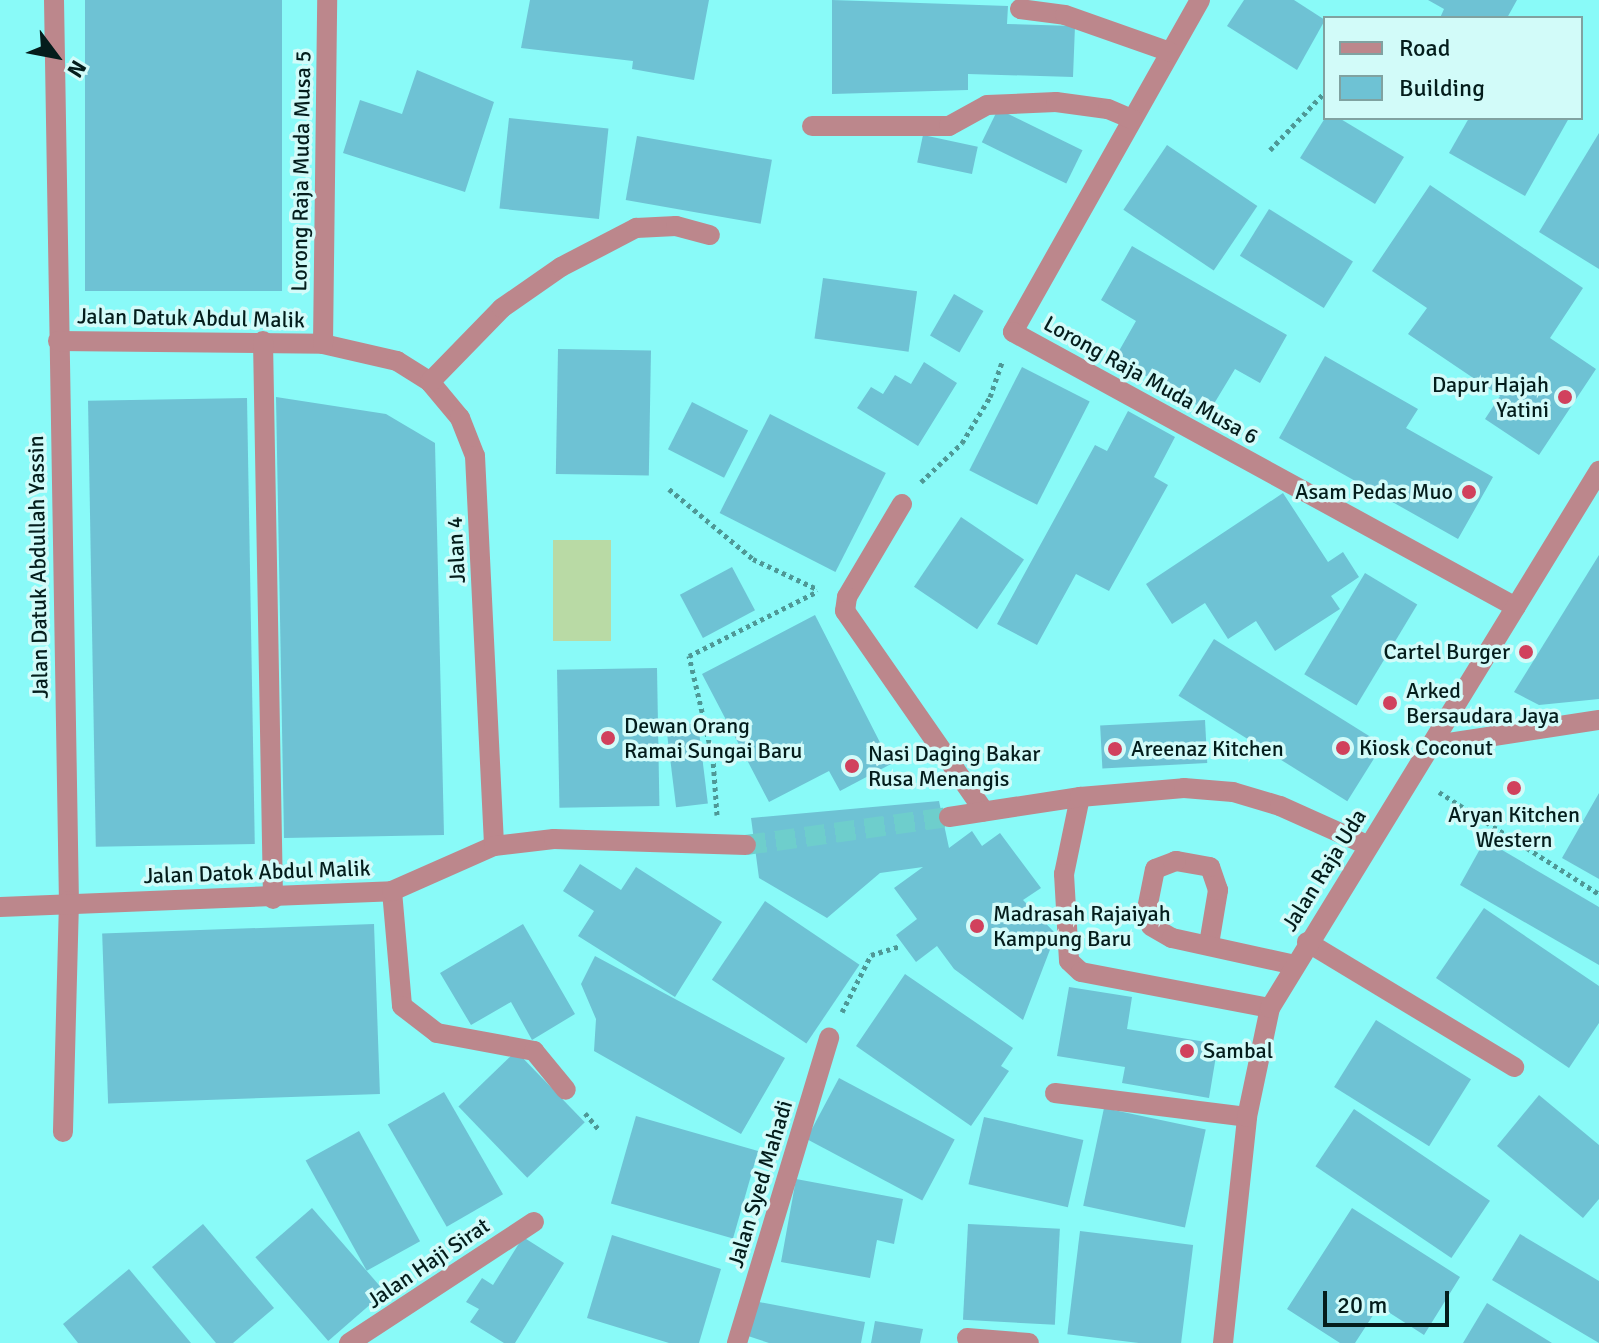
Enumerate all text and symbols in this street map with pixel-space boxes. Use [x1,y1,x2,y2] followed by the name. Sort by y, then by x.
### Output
[16,16,96,96] north arrow
[1323,16,1583,120] legend
[1399,33,1450,63] text: Road
[286,50,316,292] street label: Lorong Raja Muda Musa 5
[61,55,92,83] text: N
[1399,73,1485,103] text: Building
[77,303,305,333] street label: Jalan Datuk Abdul Malik
[1039,310,1263,450] street label: Lorong Raja Muda Musa 6
[1432,371,1549,422] place label: Dapur Hajah Yatini
[1556,388,1574,406] marker: Dapur Hajah Yatini
[23,435,53,699] street label: Jalan Datuk Abdullah Yassin
[1295,479,1453,505] place label: Asam Pedas Muo
[1460,483,1478,501] marker: Asam Pedas Muo
[441,516,471,584] street label: Jalan 4
[1383,639,1510,665] place label: Cartel Burger
[1517,643,1535,661] marker: Cartel Burger
[1406,677,1559,728] place label: Arked Bersaudara Jaya
[1381,694,1399,712] marker: Arked Bersaudara Jaya
[624,712,802,764] place label: Dewan Orang Ramai Sungai Baru
[599,729,617,747] marker: Dewan Orang Ramai Sungai Baru
[1359,735,1493,761] place label: Kiosk Coconut
[1131,736,1284,762] place label: Areenaz Kitchen
[1334,739,1352,757] marker: Kiosk Coconut
[868,740,1040,792] place label: Nasi Daging Bakar Rusa Menangis
[1106,740,1124,758] marker: Areenaz Kitchen
[843,757,861,775] marker: Nasi Daging Bakar Rusa Menangis
[1505,779,1523,797] marker: Aryan Kitchen Western
[1448,801,1580,852] place label: Aryan Kitchen Western
[1276,804,1372,936] street label: Jalan Raja Uda
[143,855,371,889] street label: Jalan Datok Abdul Malik
[993,900,1171,952] place label: Madrasah Rajaiyah Kampung Baru
[968,917,986,935] marker: Madrasah Rajaiyah Kampung Baru
[1203,1038,1273,1064] place label: Sambal
[1178,1042,1196,1060] marker: Sambal
[722,1097,798,1271] street label: Jalan Syed Mahadi
[362,1212,494,1314] street label: Jalan Haji Sirat
[1327,1275,1453,1325] scale bar
[1337,1290,1387,1320] text: 20 m

